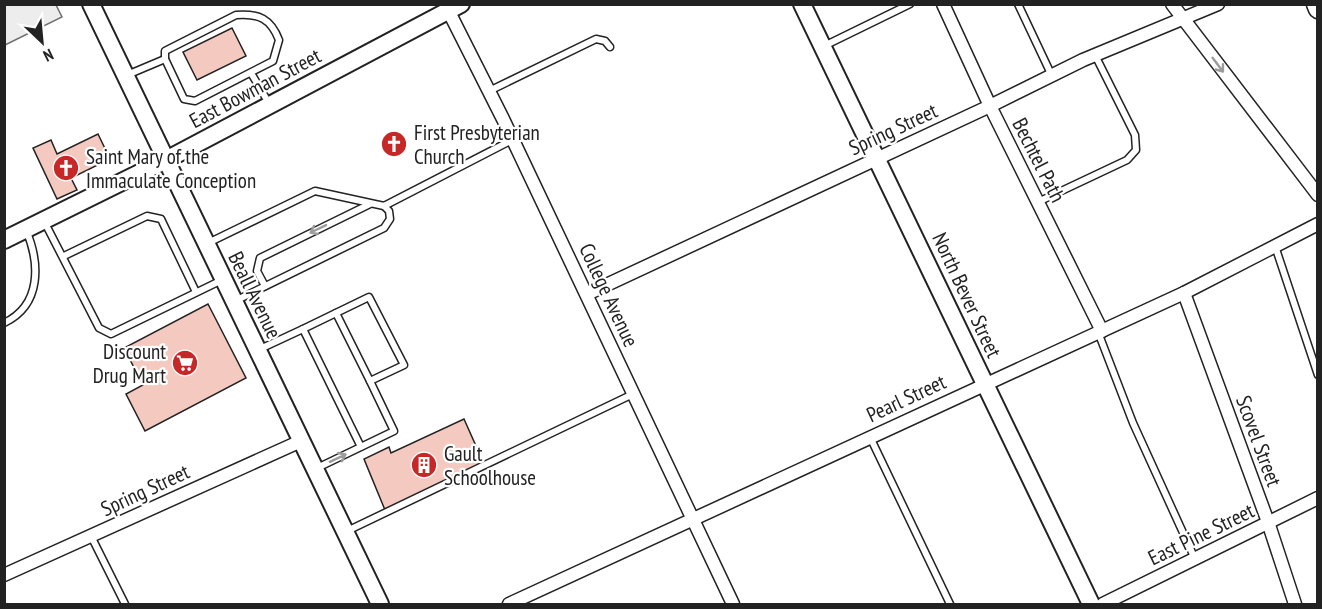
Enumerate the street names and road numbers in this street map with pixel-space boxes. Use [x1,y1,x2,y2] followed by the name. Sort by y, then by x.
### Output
[185,42,326,134] street label: East Bowman Street
[844,97,942,161] street label: Spring Street
[1006,113,1072,207] street label: Bechtel Path
[926,228,1008,362] street label: North Bever Street
[573,239,645,351] street label: College Avenue
[222,247,288,343] street label: Beall Avenue
[862,368,950,428] street label: Pearl Street
[1230,392,1288,490] street label: Scovel Street
[96,458,194,522] street label: Spring Street
[1144,497,1259,571] street label: East Pine Street

